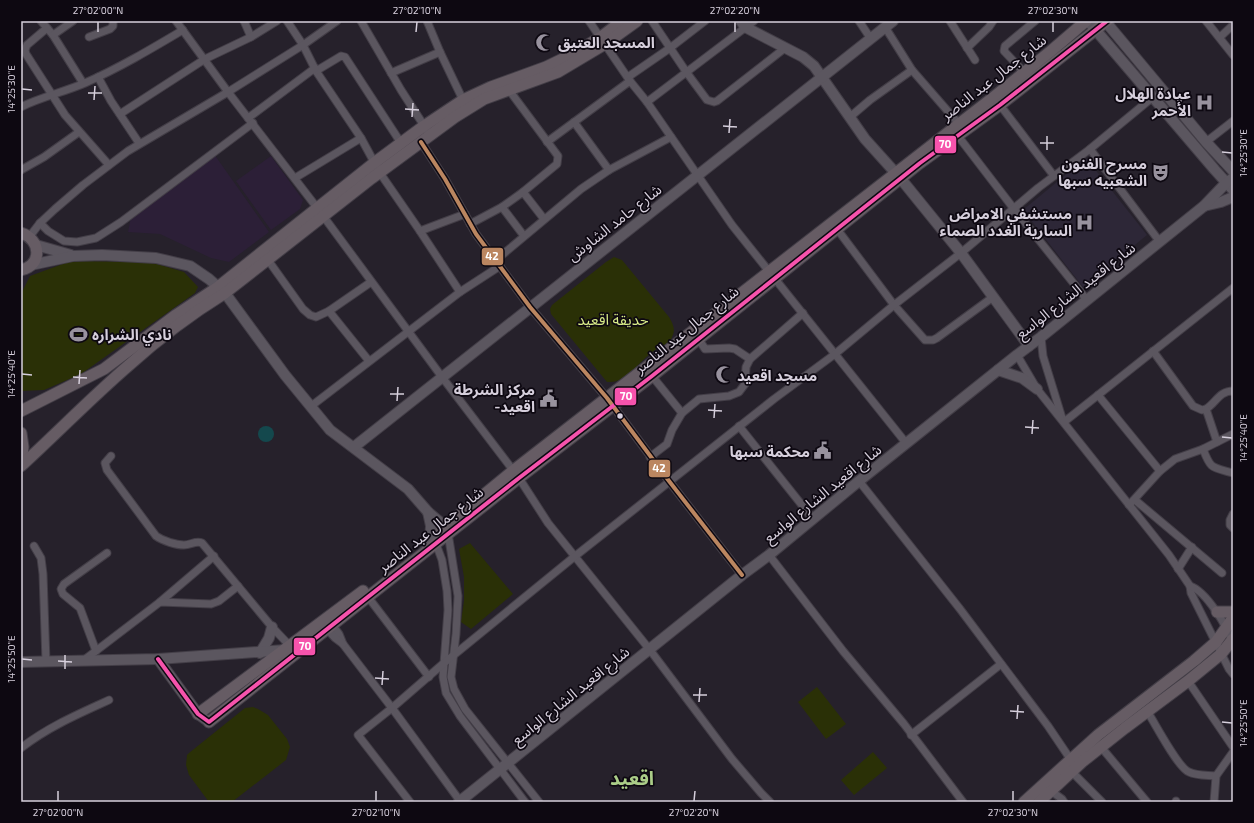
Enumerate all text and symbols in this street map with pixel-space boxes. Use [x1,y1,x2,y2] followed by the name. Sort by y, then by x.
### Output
[73,4,123,16] text: 27°02'00"N
[393,4,441,16] text: 27°02'10"N
[710,4,760,16] text: 27°02'20"N
[1028,4,1078,16] text: 27°02'30"N
[936,30,1052,127] street label: شارع جمال عبد الناصر
[535,32,555,52] mosque icon: المسجد العتيق
[558,33,655,52] place label: المسجد العتيق
[5,65,17,113] text: 14°25'30"E
[1115,84,1191,120] place label: عيادة الهلال الأحمر
[1194,92,1214,112] hospital icon: عيادة الهلال الأحمر
[1237,129,1249,177] text: 14°25'30"E
[934,135,957,154] line badge: 70
[939,137,951,150] text: 70
[1058,154,1147,190] place label: مسرح الفنون الشعبيه سبها
[1150,162,1170,182] theatre icon: مسرح الفنون الشعبيه سبها
[563,180,667,267] street label: شارع حامد الشاوش
[940,204,1072,240] place label: مستشفي الامراض السارية الغدد الصماء
[1075,212,1095,232] hospital icon: مستشفي الامراض السارية الغدد الصماء
[1012,238,1141,345] street label: شارع اقعيد الشارع الواسع
[481,247,504,266] line badge: 42
[485,249,499,262] text: 42
[630,281,744,380] street label: شارع جمال عبد الناصر
[577,310,649,328] park label: حديقة اقعيد
[69,324,89,344] sports icon: نادي الشراره
[92,325,172,346] place label: نادي الشراره
[5,350,17,398] text: 14°25'40"E
[714,365,734,385] mosque icon: مسجد اقعيد
[737,366,817,384] place label: مسجد اقعيد
[454,380,535,415] place label: مركز الشرطة -اقعيد
[614,387,637,406] line badge: 70
[538,388,558,408] public building icon: مركز الشرطة -اقعيد
[620,389,632,402] text: 70
[615,411,625,421] unlabelled marker
[1237,414,1249,462] text: 14°25'40"E
[759,440,887,549] street label: شارع اقعيد الشارع الواسع
[813,441,833,461] public building icon: محكمة سبها
[730,442,810,461] place label: محكمة سبها
[648,459,671,478] line badge: 42
[652,461,666,474] text: 42
[373,482,489,579] street label: شارع جمال عبد الناصر
[5,635,17,683] text: 14°25'50"E
[293,637,316,656] line badge: 70
[299,639,311,652] text: 70
[507,642,635,751] street label: شارع اقعيد الشارع الواسع
[1237,699,1249,747] text: 14°25'50"E
[610,766,654,789] district label: اقعيد
[33,806,83,818] text: 27°02'00"N
[352,806,400,818] text: 27°02'10"N
[669,806,719,818] text: 27°02'20"N
[988,806,1038,818] text: 27°02'30"N

